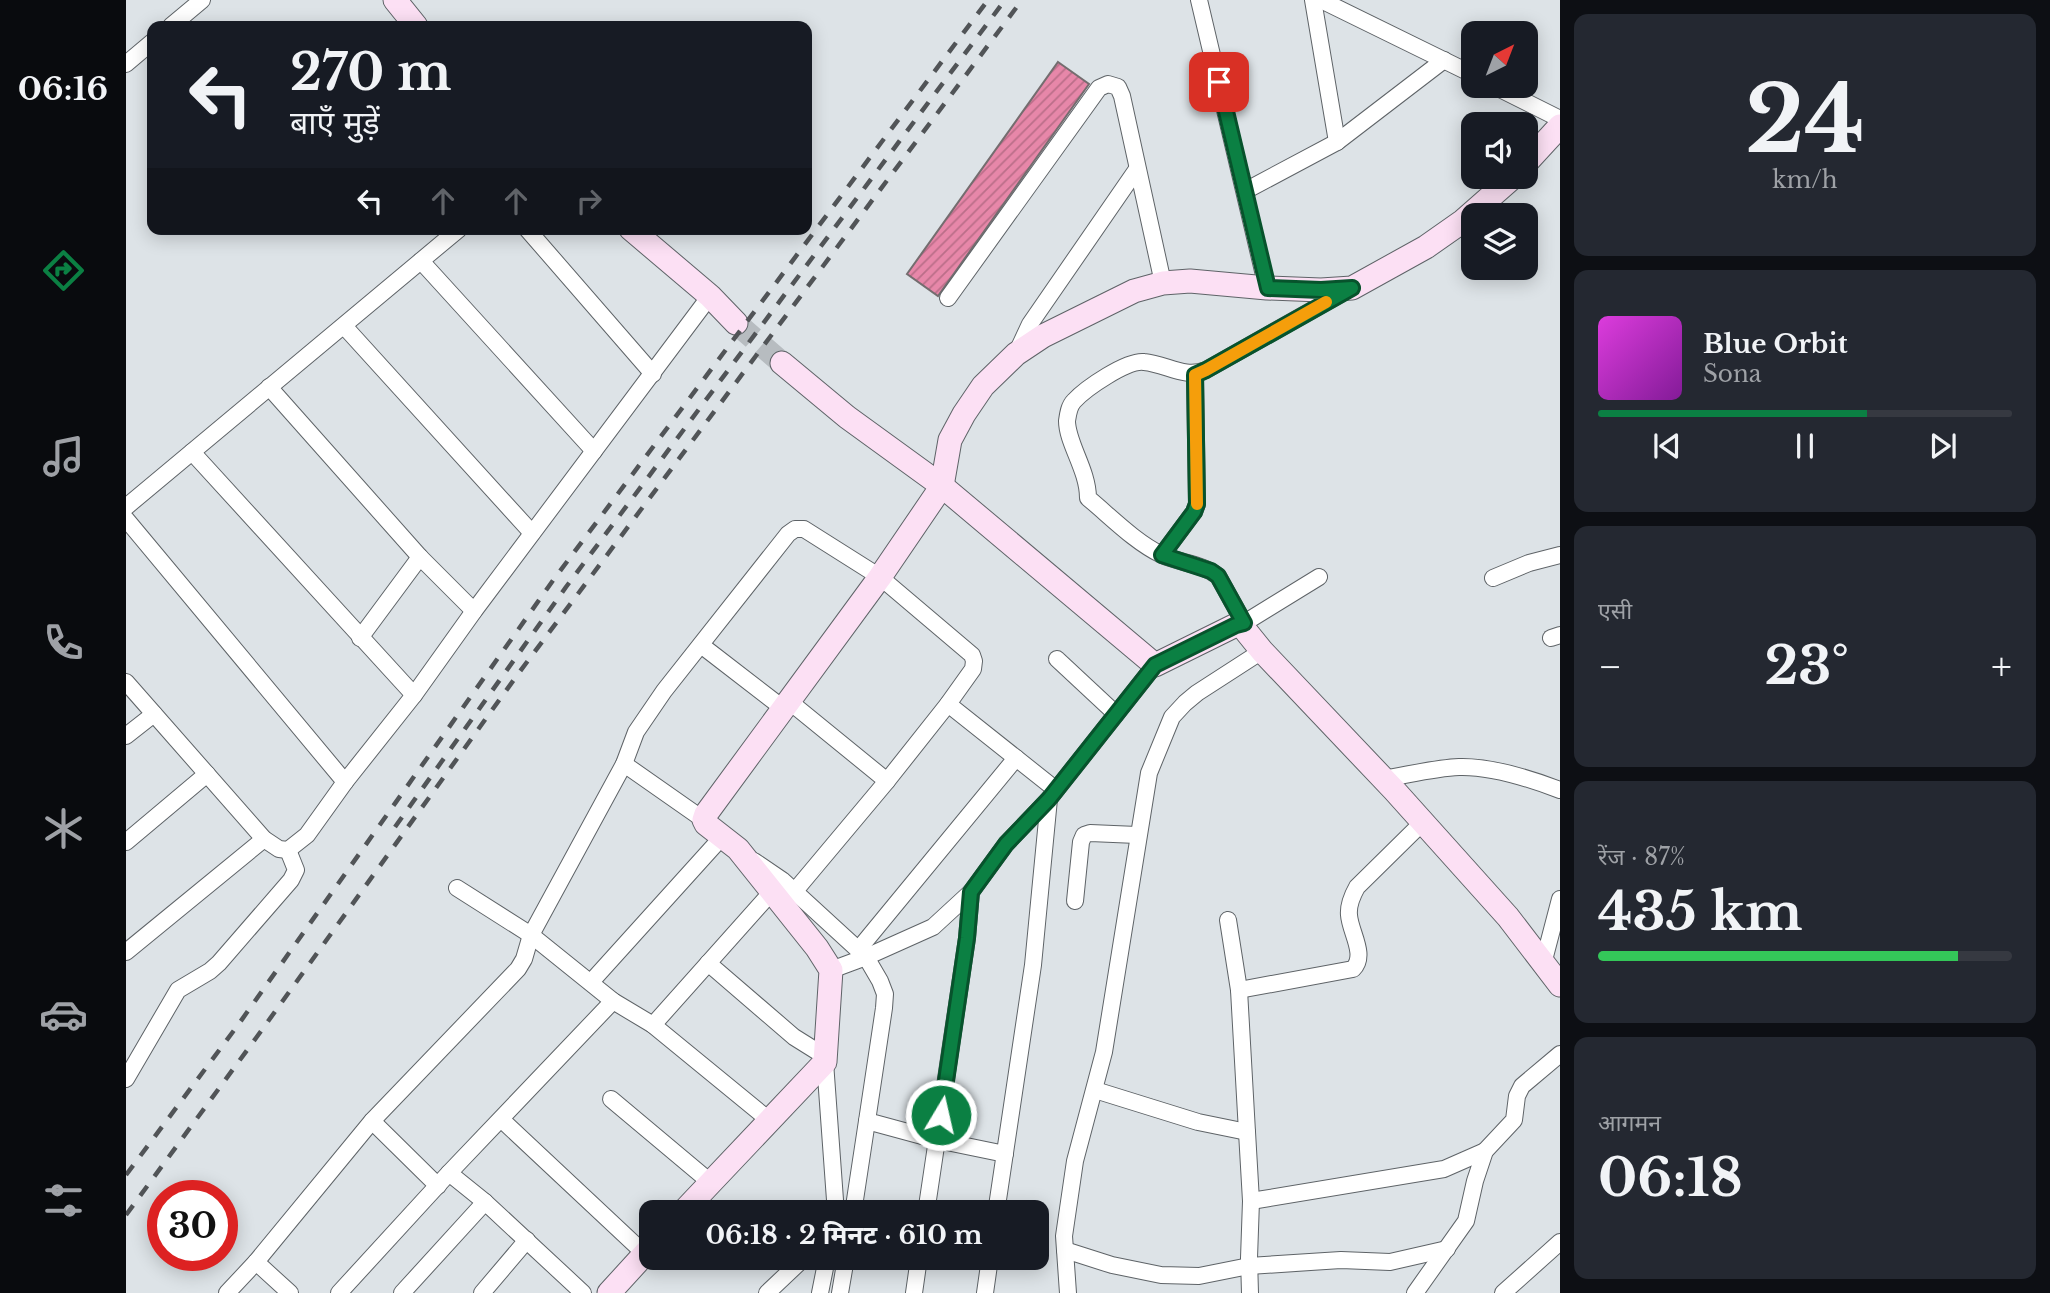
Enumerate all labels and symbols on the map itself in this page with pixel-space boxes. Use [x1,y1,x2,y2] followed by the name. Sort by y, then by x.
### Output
[1461,21,1538,98] north arrow
[1189,52,1249,112] pin
[904,1078,978,1152] position arrow
[147,1180,238,1271] speed limit sign: 30

